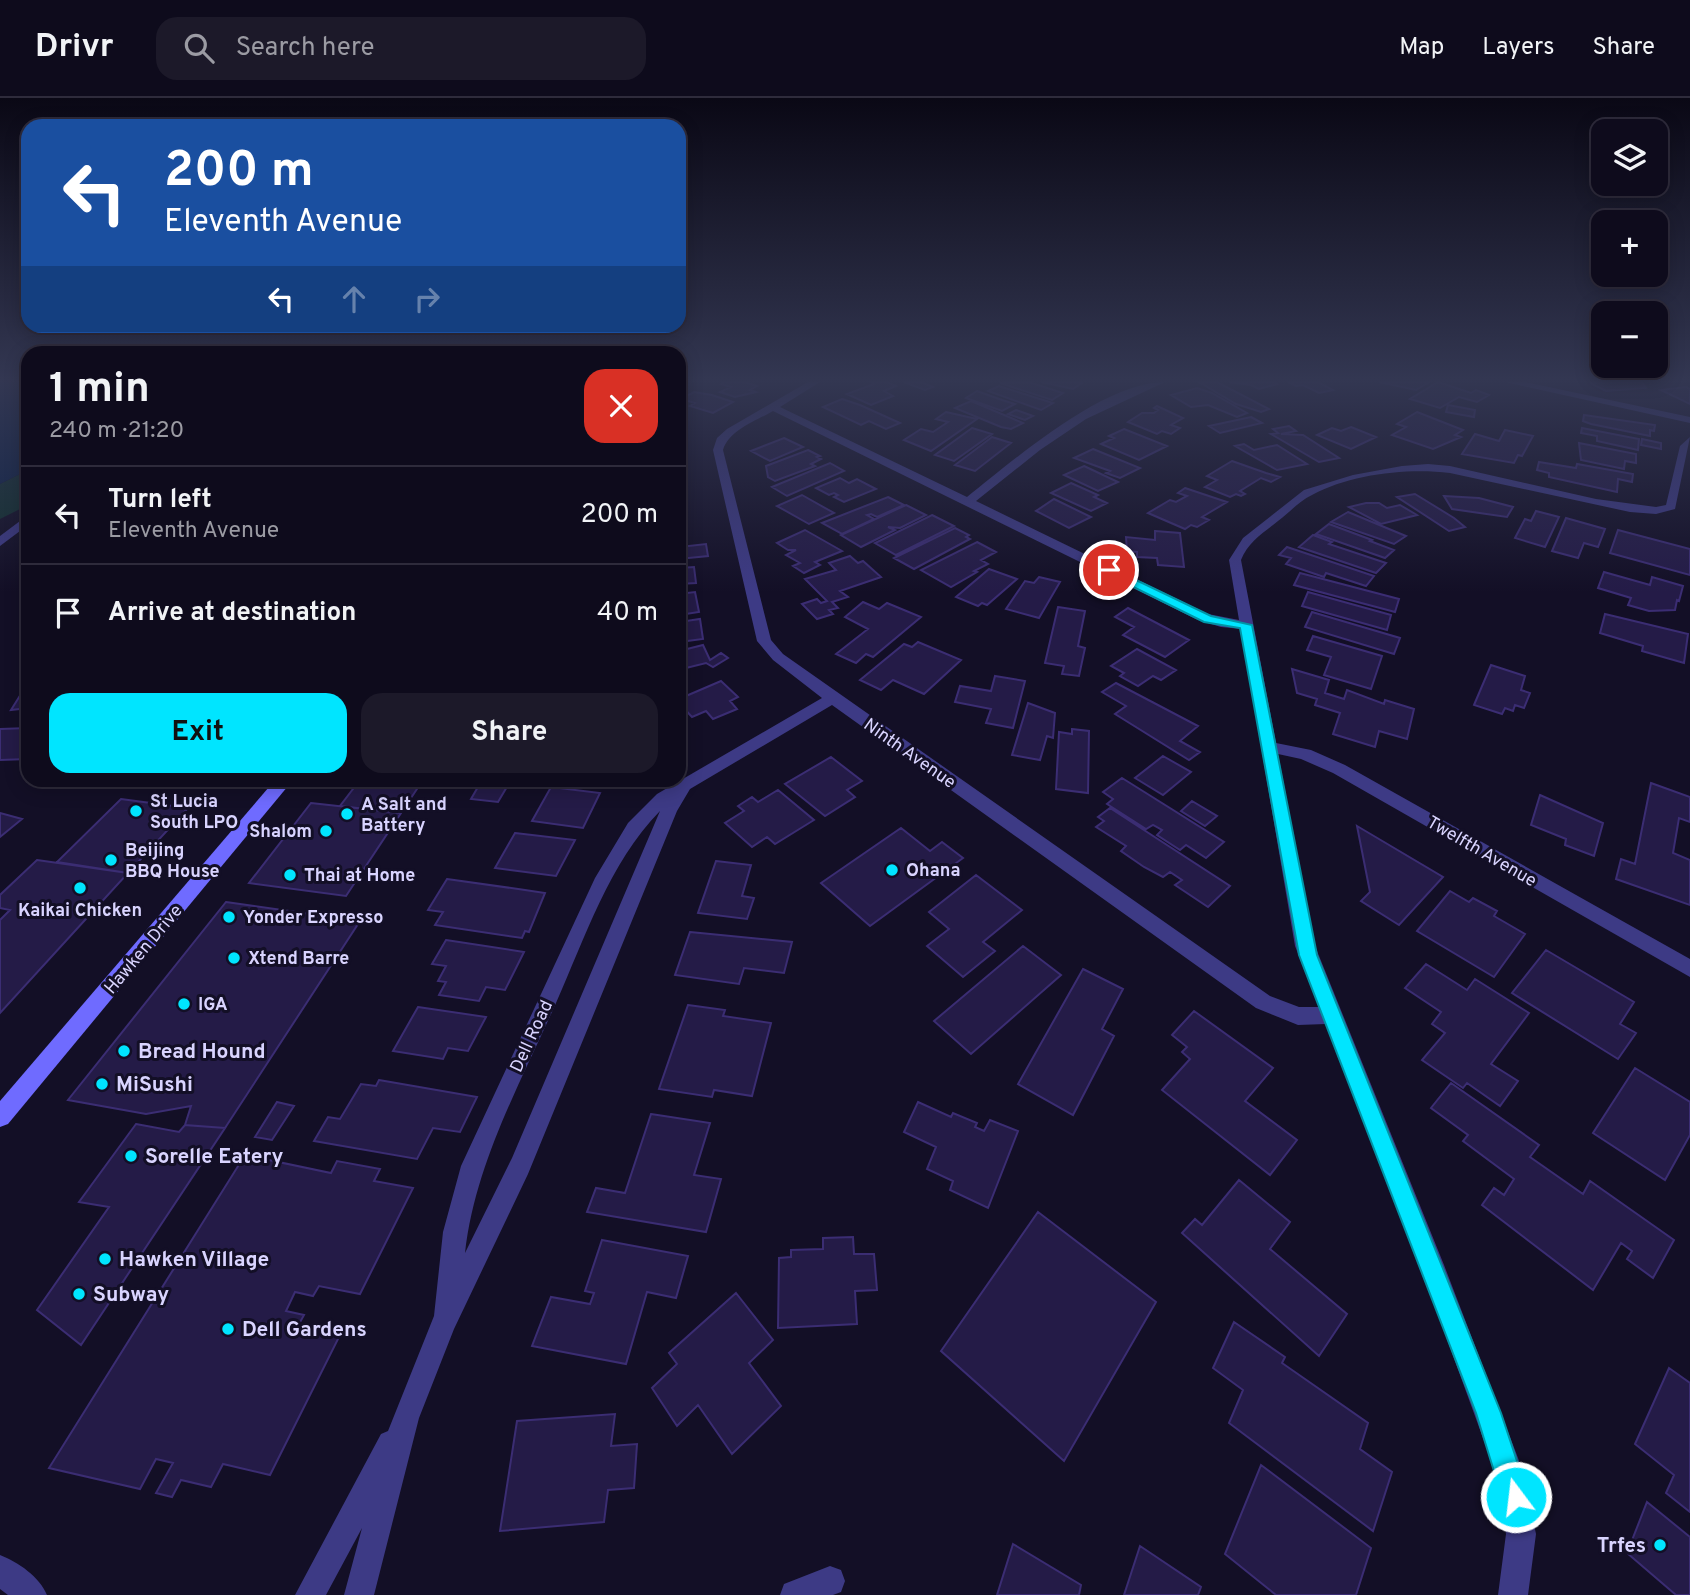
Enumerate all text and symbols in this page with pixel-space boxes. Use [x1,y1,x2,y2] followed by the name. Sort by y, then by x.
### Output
[156,17,646,80] search box
[35,27,114,69] text: Drivr
[180,29,218,67] icon: search
[236,32,375,65] text: Search here
[1399,33,1444,63] text: Map
[1482,33,1554,63] text: Layers
[1592,33,1655,63] text: Share
[1591,119,1668,378] map controls
[1591,119,1668,196] button: layers
[164,142,314,204] text: 200 m
[49,147,140,238] icon: left
[164,203,402,243] text: Eleventh Avenue
[1591,210,1668,287] button: +
[262,280,300,318] icon: left
[335,280,373,318] icon: ahead
[408,280,446,318] icon: right
[1591,301,1668,378] button: −
[49,364,150,417] text: 1 min
[584,369,658,443] button: close
[49,417,184,446] text: 240 m · 21:20
[108,484,212,517] text: Turn left
[49,496,87,534] icon: left
[581,499,658,532] text: 200 m
[108,517,279,546] text: Eleventh Avenue
[1079,540,1139,600] pin
[1090,551,1128,589] icon: arrive
[49,594,87,632] icon: arrive
[108,597,356,630] text: Arrive at destination
[597,597,658,630] text: 40 m
[49,693,347,773] button: Exit
[361,693,658,773] button: Share
[859,714,960,794] street label: Ninth Avenue
[150,791,238,835] place label: St Lucia South LPO
[361,794,447,838] place label: A Salt and Battery
[128,803,144,819] marker: St Lucia South LPO
[339,806,355,822] marker: A Salt and Battery
[1422,812,1540,893] street label: Twelfth Avenue
[249,821,312,844] place label: Shalom
[318,823,334,839] marker: Shalom
[125,840,220,884] place label: Beijing BBQ House
[103,852,119,868] marker: Beijing BBQ House
[906,860,961,883] place label: Ohana
[884,862,900,878] marker: Ohana
[304,865,415,888] place label: Thai at Home
[282,867,298,883] marker: Thai at Home
[72,880,88,896] marker: Kaikai Chicken
[18,900,142,923] place label: Kaikai Chicken
[100,900,188,1000] street label: Hawken Drive
[243,907,383,930] place label: Yonder Expresso
[221,909,237,925] marker: Yonder Expresso
[248,948,349,971] place label: Xtend Barre
[226,950,242,966] marker: Xtend Barre
[198,994,228,1017] place label: IGA
[176,996,192,1012] marker: IGA
[506,997,559,1076] street label: Dell Road
[138,1039,266,1066] place label: Bread Hound
[116,1043,132,1059] marker: Bread Hound
[116,1072,193,1099] place label: MiSushi
[94,1076,110,1092] marker: MiSushi
[145,1144,283,1171] place label: Sorelle Eatery
[123,1148,139,1164] marker: Sorelle Eatery
[119,1247,269,1274] place label: Hawken Village
[97,1251,113,1267] marker: Hawken Village
[93,1282,169,1309] place label: Subway
[71,1286,87,1302] marker: Subway
[242,1317,367,1344] place label: Dell Gardens
[220,1321,236,1337] marker: Dell Gardens
[1479,1460,1553,1534] position arrow
[1597,1533,1646,1560] place label: Trfes
[1652,1537,1668,1553] marker: Trfes

